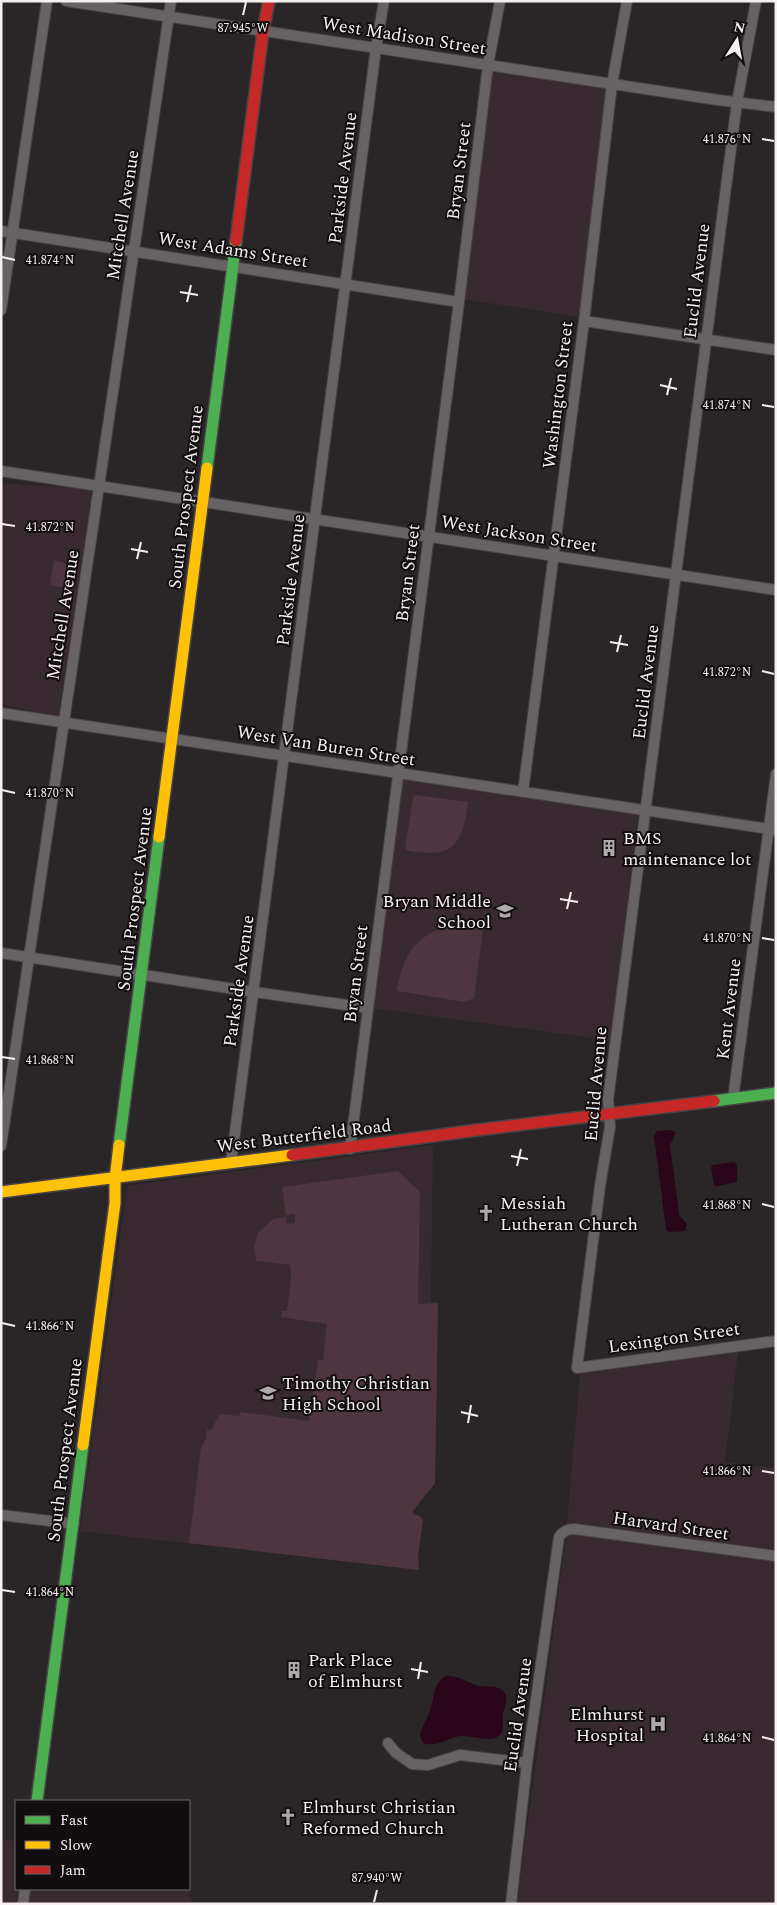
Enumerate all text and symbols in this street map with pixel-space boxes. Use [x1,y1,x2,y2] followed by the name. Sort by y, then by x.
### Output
[320,10,488,62] street label: West Madison Street
[712,15,762,65] north arrow
[732,16,747,39] text: N
[218,19,269,38] text: 87.945°W
[322,110,364,246] street label: Parkside Avenue
[440,120,478,222] street label: Bryan Street
[703,130,751,149] text: 41.876°N
[99,148,147,282] street label: Mitchell Avenue
[677,222,717,340] street label: Euclid Avenue
[156,225,310,275] street label: West Adams Street
[26,251,74,270] text: 41.874°N
[536,320,580,470] street label: Washington Street
[703,396,751,415] text: 41.874°N
[161,404,211,590] street label: South Prospect Avenue
[439,508,599,560] street label: West Jackson Street
[270,512,312,648] street label: Parkside Avenue
[26,518,74,537] text: 41.872°N
[389,522,427,624] street label: Bryan Street
[39,548,87,682] street label: Mitchell Avenue
[626,623,666,741] street label: Euclid Avenue
[703,663,751,682] text: 41.872°N
[235,719,417,773] street label: West Van Buren Street
[26,784,74,803] text: 41.870°N
[110,806,160,992] street label: South Prospect Avenue
[623,825,751,873] place label: BMS maintenance lot
[599,838,619,858] building icon: BMS maintenance lot
[383,888,491,936] place label: Bryan Middle School
[495,901,515,921] school or university icon: Bryan Middle School
[216,913,262,1049] street label: Parkside Avenue
[337,923,375,1025] street label: Bryan Street
[703,929,751,948] text: 41.870°N
[709,957,749,1061] street label: Kent Avenue
[578,1025,614,1143] street label: Euclid Avenue
[26,1051,74,1070] text: 41.868°N
[215,1112,393,1160] street label: West Butterfield Road
[500,1190,638,1238] place label: Messiah Lutheran Church
[703,1196,751,1215] text: 41.868°N
[476,1203,496,1223] church icon: Messiah Lutheran Church
[606,1315,742,1361] street label: Lexington Street
[26,1317,74,1336] text: 41.866°N
[40,1357,90,1543] street label: South Prospect Avenue
[282,1370,430,1418] place label: Timothy Christian High School
[258,1383,278,1403] school or university icon: Timothy Christian High School
[703,1462,751,1481] text: 41.866°N
[611,1504,731,1548] street label: Harvard Street
[26,1583,74,1602] text: 41.864°N
[308,1647,403,1695] place label: Park Place of Elmhurst
[497,1656,539,1774] street label: Euclid Avenue
[284,1660,304,1680] building icon: Park Place of Elmhurst
[570,1701,644,1749] place label: Elmhurst Hospital
[648,1714,668,1734] hospital icon: Elmhurst Hospital
[703,1729,751,1748] text: 41.864°N
[302,1794,456,1842] place label: Elmhurst Christian Reformed Church
[15,1800,190,1890] legend
[278,1807,298,1827] church icon: Elmhurst Christian Reformed Church
[60,1809,88,1832] text: Fast
[60,1834,92,1857] text: Slow
[60,1859,86,1882] text: Jam
[352,1869,403,1888] text: 87.940°W

